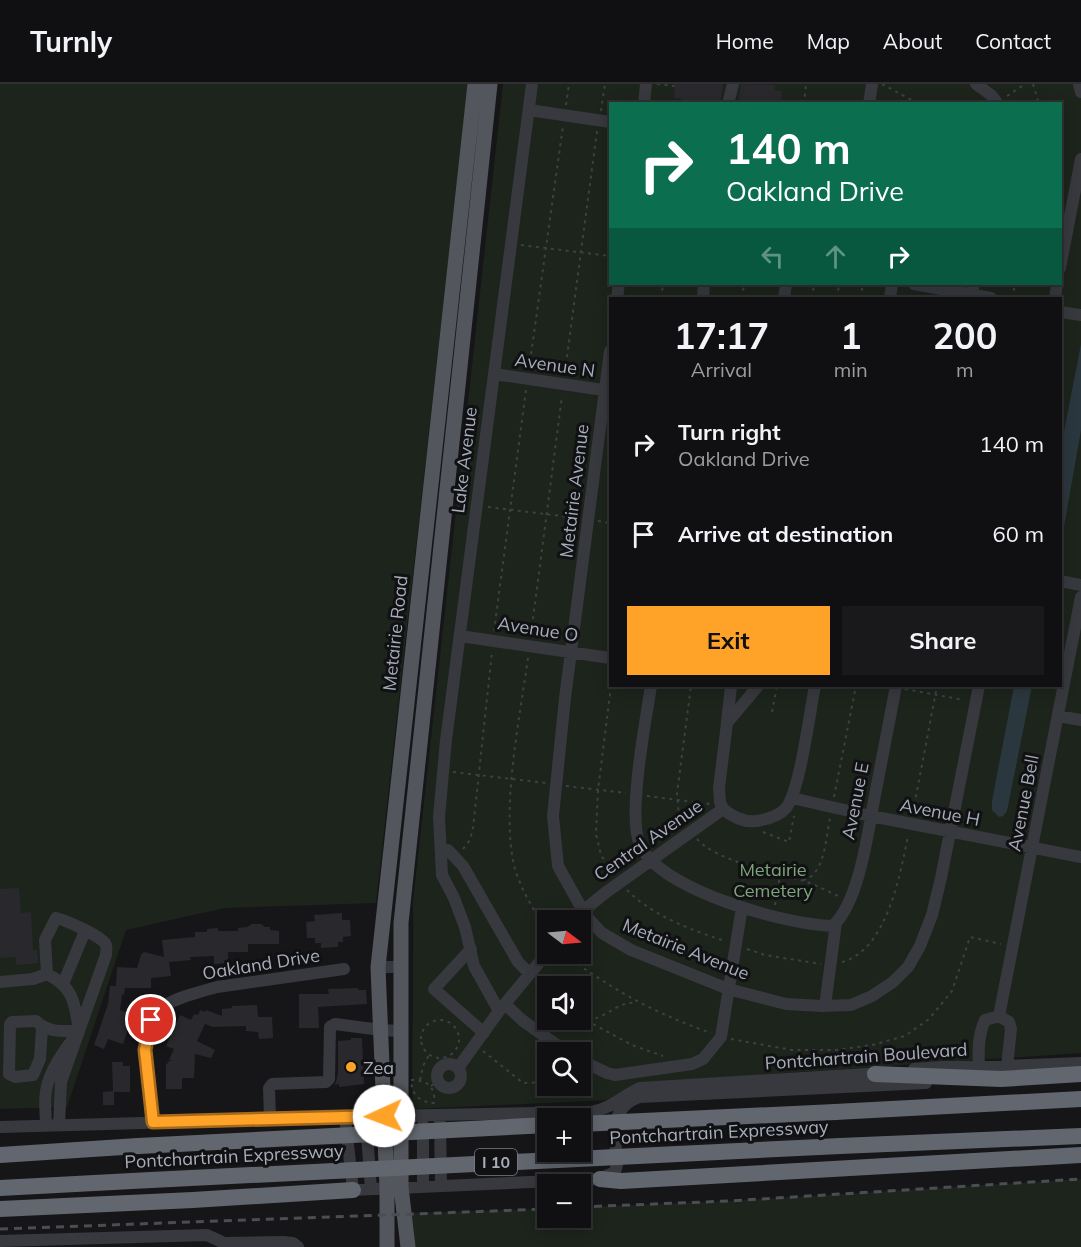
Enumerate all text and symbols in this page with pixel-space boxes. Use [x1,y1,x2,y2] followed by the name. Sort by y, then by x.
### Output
[30,24,112,59] text: Turnly
[716,28,774,54] text: Home
[807,28,850,54] text: Map
[883,28,942,54] text: About
[975,28,1051,54] text: Contact
[726,122,851,175] text: 140 m
[627,126,705,204] icon: right
[726,174,904,208] text: Oakland Drive
[756,240,789,273] icon: left
[819,240,852,273] icon: ahead
[882,240,915,273] icon: right
[674,313,769,358] text: 17:17
[840,313,862,358] text: 1
[932,313,997,358] text: 200
[513,348,597,382] street label: Avenue N
[691,357,752,382] text: Arrival
[834,357,868,382] text: min
[956,357,974,382] text: m
[446,406,482,514] street label: Lake Avenue
[678,418,781,446] text: Turn right
[554,423,594,559] street label: Metairie Avenue
[627,428,660,461] icon: right
[979,430,1044,458] text: 140 m
[678,446,810,471] text: Oakland Drive
[627,518,660,551] icon: arrive
[678,520,893,548] text: Arrive at destination
[993,520,1044,548] text: 60 m
[377,574,413,692] street label: Metairie Road
[627,606,830,675] button: Exit
[842,606,1044,675] button: Share
[496,611,580,647] street label: Avenue O
[1002,753,1044,853] street label: Avenue Bell
[836,761,874,841] street label: Avenue E
[898,793,982,831] street label: Avenue H
[589,794,707,886] street label: Central Avenue
[733,858,813,902] park label: Metairie Cemetery
[537,910,591,964] north arrow
[537,910,591,1228] map controls
[619,913,753,985] street label: Metairie Avenue
[201,943,321,985] street label: Oakland Drive
[537,976,591,1030] button: sound
[125,994,176,1045] pin
[134,1003,167,1036] icon: arrive
[764,1037,968,1075] street label: Pontchartrain Boulevard
[537,1042,591,1096] button: search
[363,1056,394,1079] place label: Zea
[344,1060,358,1074] marker: Zea
[352,1084,416,1148] position arrow
[537,1108,591,1162] button: +
[609,1115,830,1149] street label: Pontchartrain Expressway
[124,1139,345,1173] street label: Pontchartrain Expressway
[475,1149,517,1175] road number: I 10
[537,1174,591,1228] button: −

